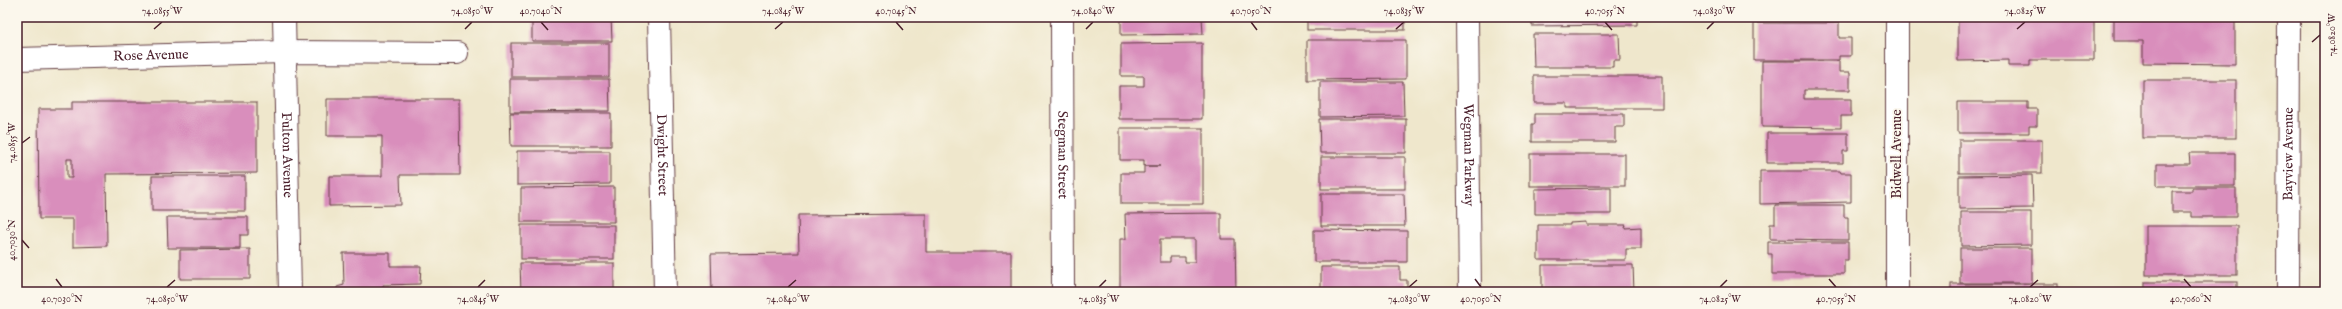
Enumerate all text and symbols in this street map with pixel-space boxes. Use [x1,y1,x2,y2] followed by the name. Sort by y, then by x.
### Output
[142,5,183,18] text: 74.0855°W
[451,5,493,18] text: 74.0850°W
[520,5,563,18] text: 40.7040°N
[762,5,804,18] text: 74.0845°W
[875,5,917,18] text: 40.7045°N
[1071,5,1115,18] text: 74.0840°W
[1230,5,1272,18] text: 40.7050°N
[1384,5,1425,18] text: 74.0835°W
[1585,5,1625,18] text: 40.7055°N
[1693,5,1736,18] text: 74.0830°W
[2004,5,2046,18] text: 74.0825°W
[2326,13,2339,57] text: 74.0820°W
[113,45,189,65] street label: Rose Avenue
[1459,104,1478,207] street label: Wegman Parkway
[2279,107,2298,201] street label: Bayview Avenue
[1888,109,1906,199] street label: Bidwell Avenue
[1053,111,1072,199] street label: Stegman Street
[277,112,297,198] street label: Fulton Avenue
[652,114,672,196] street label: Dwight Street
[6,122,19,163] text: 74.0855°W
[6,219,19,261] text: 40.7030°N
[41,293,83,306] text: 40.7030°N
[146,293,188,306] text: 74.0850°W
[457,293,499,306] text: 74.0845°W
[766,293,810,306] text: 74.0840°W
[1079,293,1120,306] text: 74.0835°W
[1388,293,1431,306] text: 74.0830°W
[1460,293,1502,306] text: 40.7050°N
[1699,293,1741,306] text: 74.0825°W
[1816,293,1856,306] text: 40.7055°N
[2008,293,2052,306] text: 74.0820°W
[2170,293,2212,306] text: 40.7060°N

